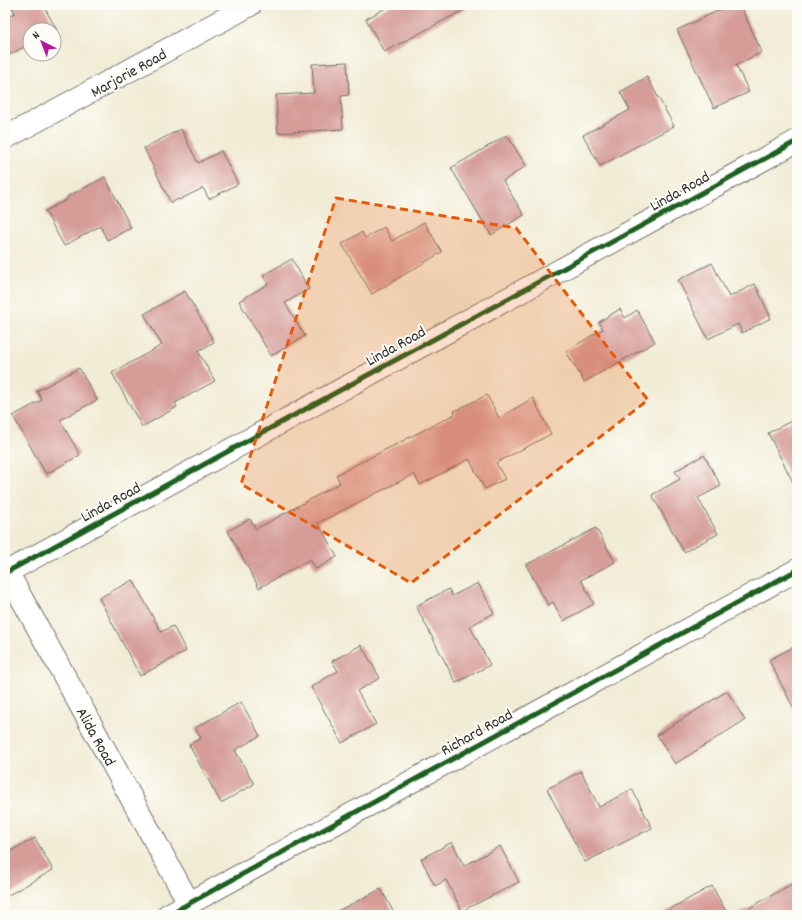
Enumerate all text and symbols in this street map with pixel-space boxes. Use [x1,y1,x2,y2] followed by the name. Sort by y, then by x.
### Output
[22,22,62,62] north arrow
[29,28,44,44] text: N
[87,44,171,105] street label: Marjorie Road
[646,166,714,218] street label: Linda Road
[362,321,430,373] street label: Linda Road
[77,477,145,529] street label: Linda Road
[69,704,120,771] street label: Alida Road
[437,704,517,762] street label: Richard Road

